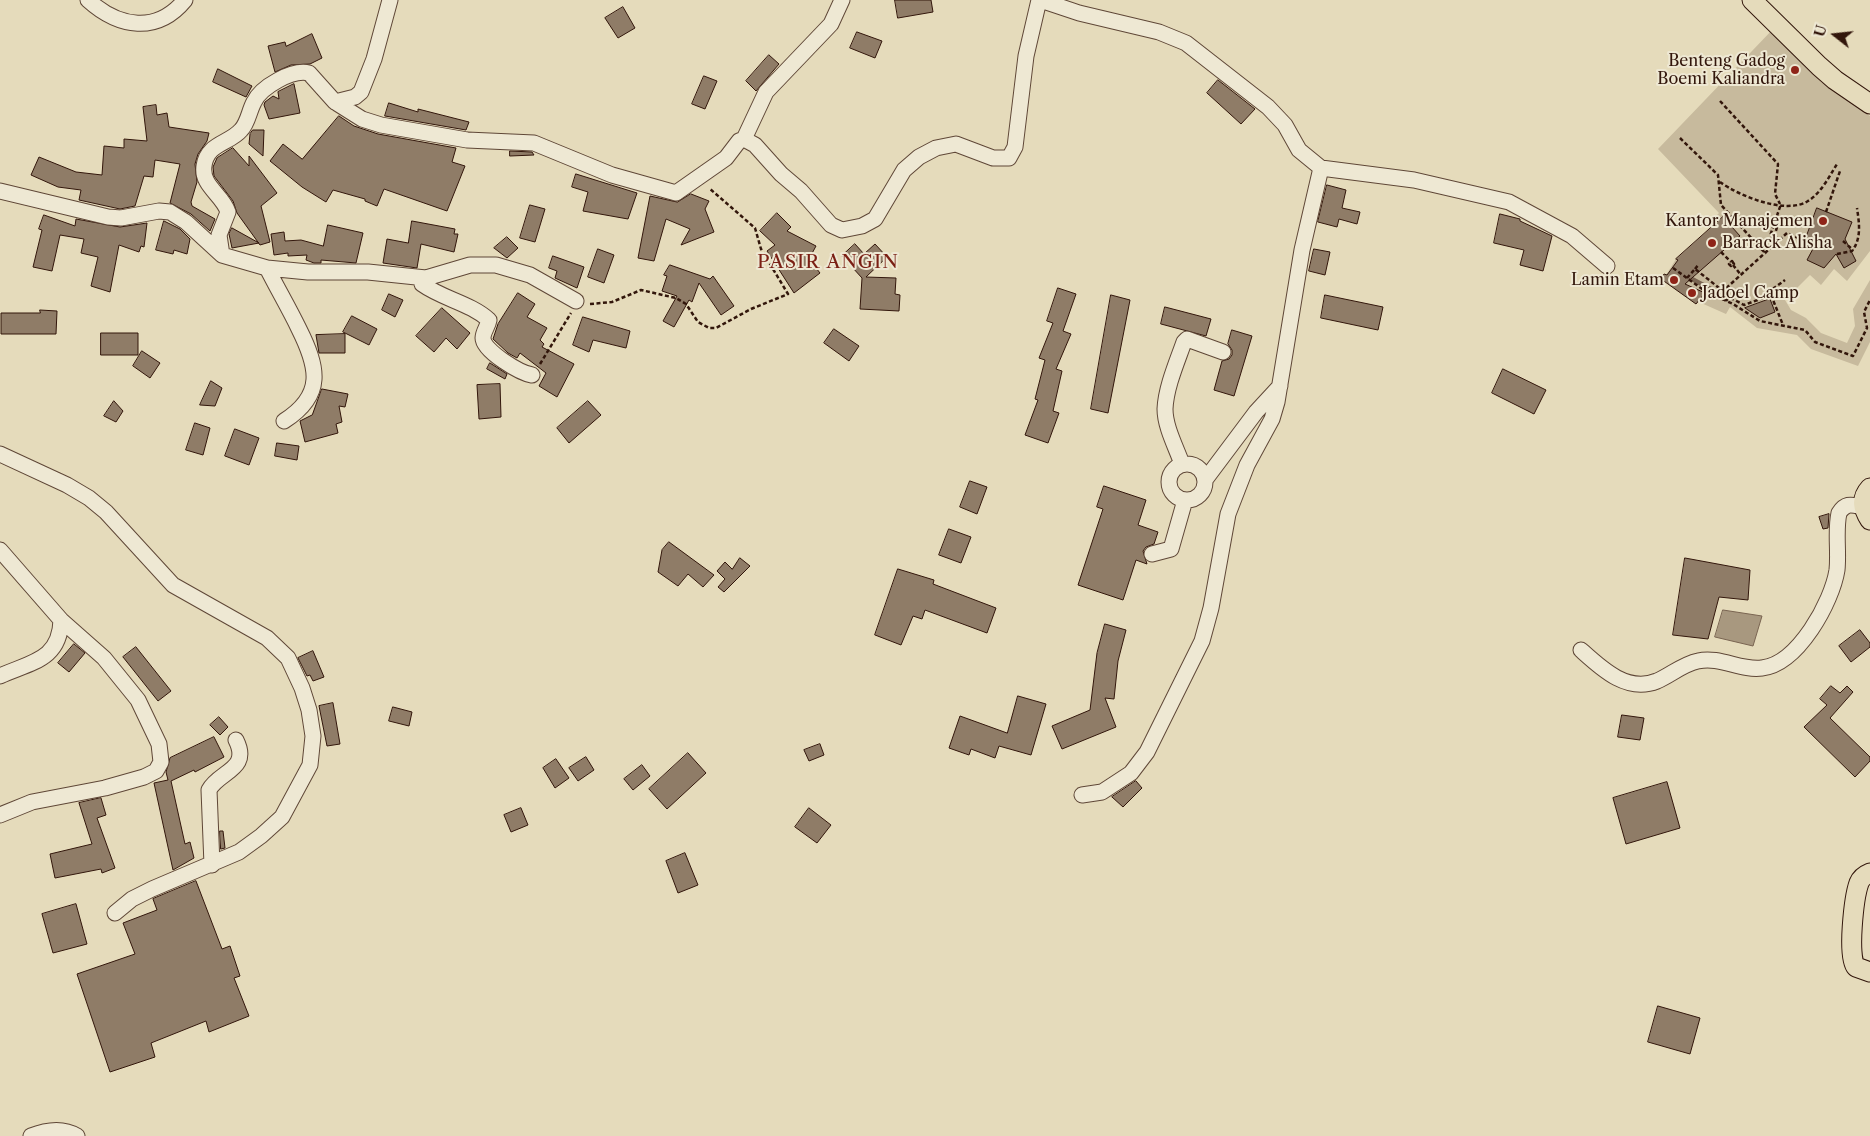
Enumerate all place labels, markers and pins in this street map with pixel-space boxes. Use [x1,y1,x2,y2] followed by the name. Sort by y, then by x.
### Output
[1657,51,1785,89] place label: Benteng Gadog Boemi Kaliandra
[1789,64,1801,76] marker: Benteng Gadog Boemi Kaliandra
[1665,211,1813,231] place label: Kantor Manajemen
[1817,215,1829,227] marker: Kantor Manajemen
[1722,233,1832,253] place label: Barrack Alisha
[1706,237,1718,249] marker: Barrack Alisha
[1571,270,1664,290] place label: Lamin Etam
[1668,274,1680,286] marker: Lamin Etam
[1702,283,1799,303] place label: Jadoel Camp
[1686,287,1698,299] marker: Jadoel Camp

